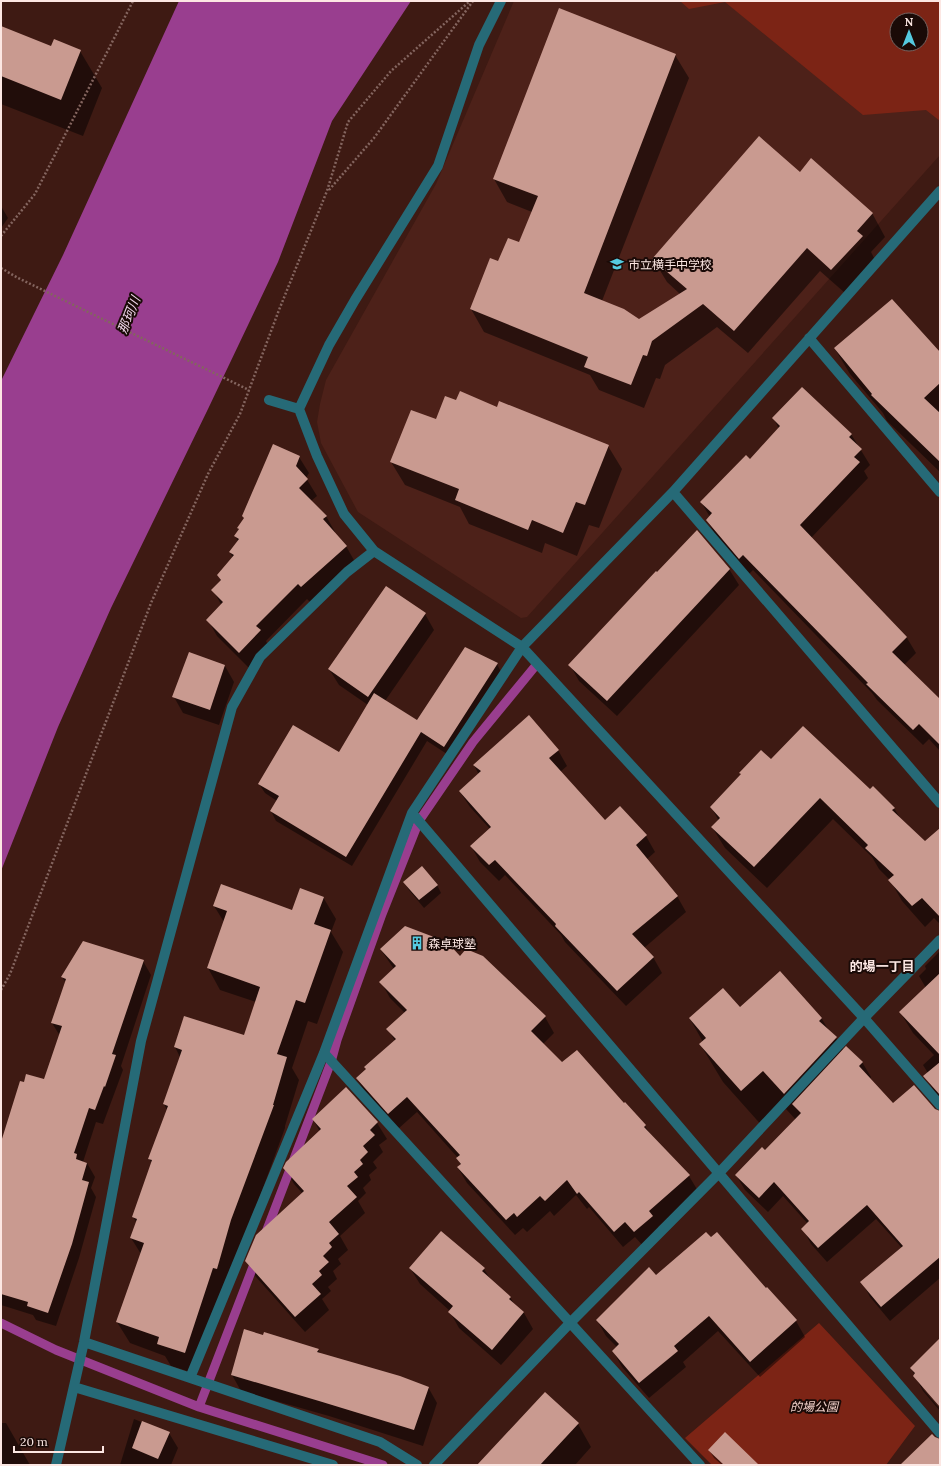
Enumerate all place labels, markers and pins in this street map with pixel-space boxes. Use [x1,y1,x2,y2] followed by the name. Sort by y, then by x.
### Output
[609,256,625,272] school or university icon: 市立横手中学校
[628,257,712,272] place label: 市立横手中学校
[409,935,425,951] building icon: 森卓球塾
[428,936,476,951] place label: 森卓球塾

